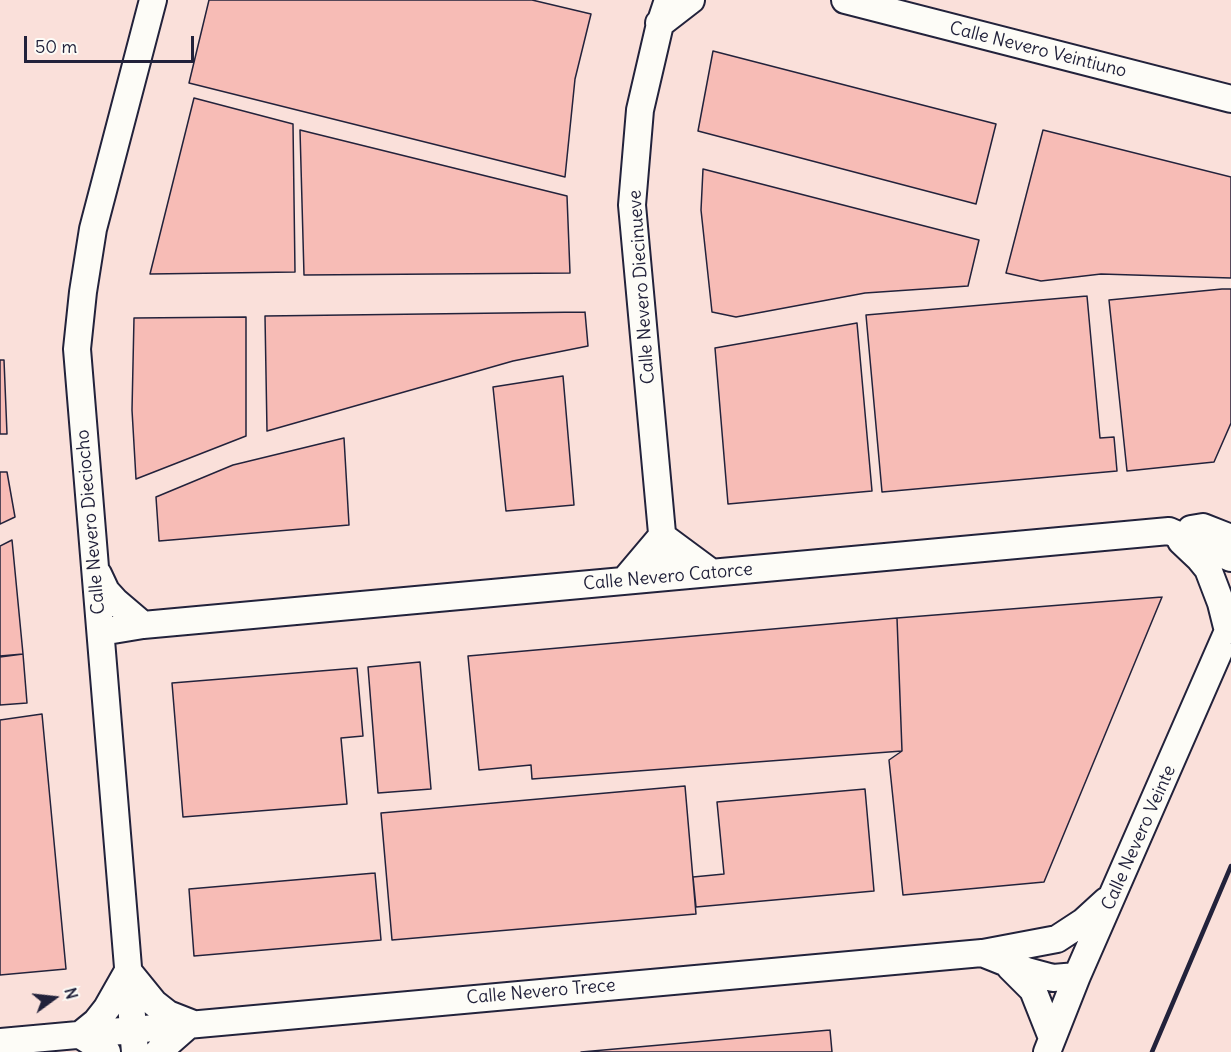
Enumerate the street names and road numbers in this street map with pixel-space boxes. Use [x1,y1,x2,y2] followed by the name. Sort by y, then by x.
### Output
[947,18,1129,82] street label: Calle Nevero Veintiuno
[624,189,660,385] street label: Calle Nevero Diecinueve
[72,429,110,615] street label: Calle Nevero Dieciocho
[582,559,754,595] street label: Calle Nevero Catorce
[1097,762,1181,914] street label: Calle Nevero Veinte
[466,975,616,1009] street label: Calle Nevero Trece

